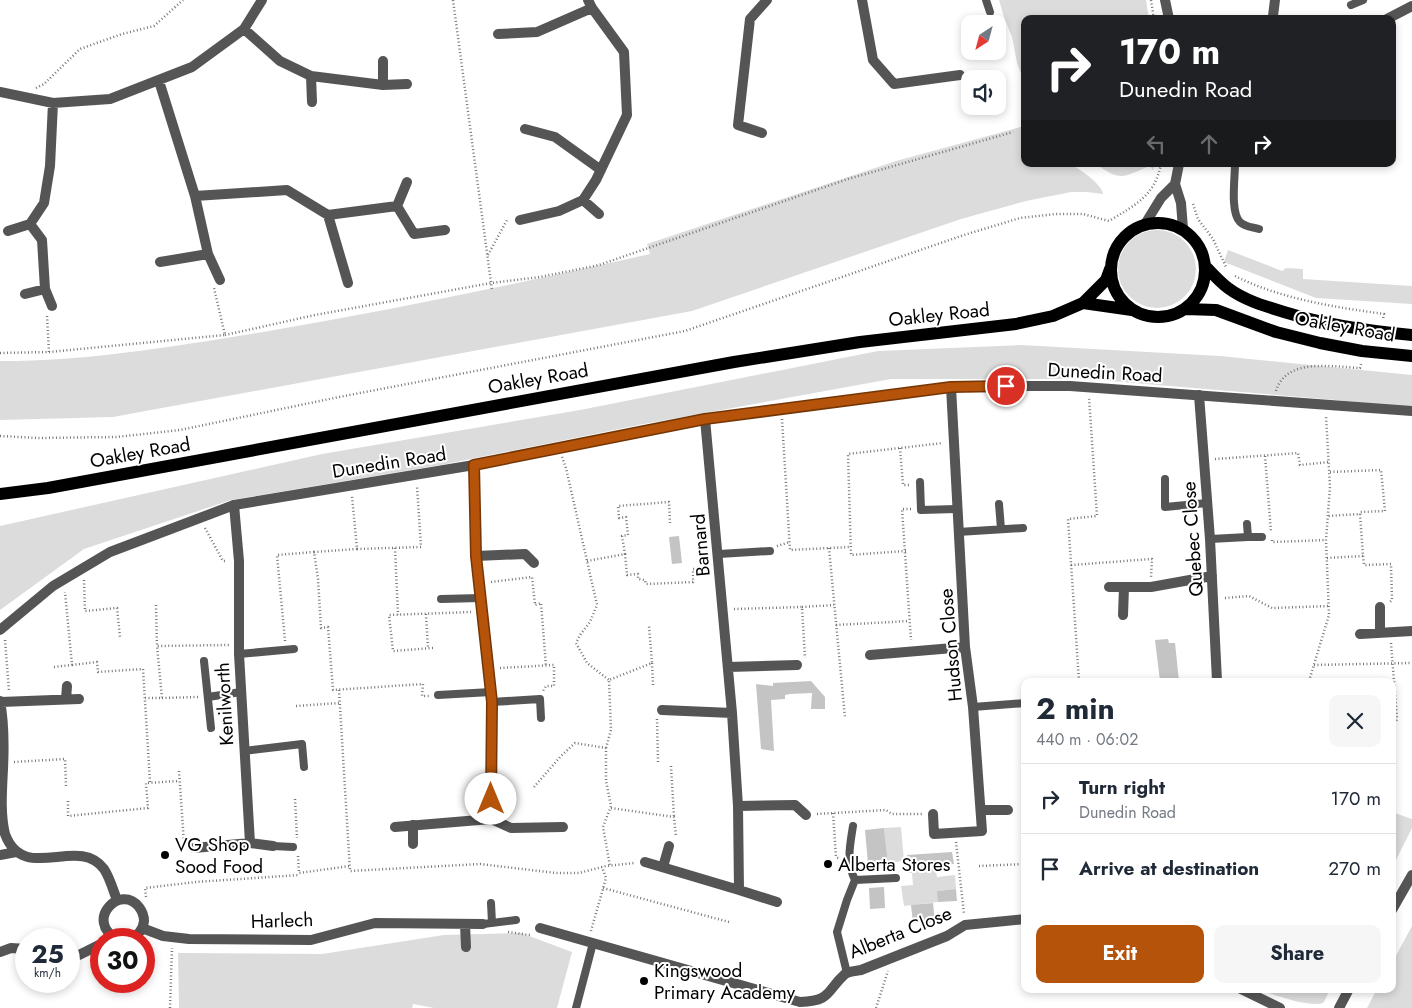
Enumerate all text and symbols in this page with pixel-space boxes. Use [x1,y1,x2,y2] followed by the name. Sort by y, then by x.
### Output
[961,15,1006,60] north arrow
[961,15,1006,115] map controls
[1119,27,1220,77] text: 170 m
[1036,35,1101,100] icon: right
[961,70,1006,115] button: sound
[1119,73,1252,105] text: Dunedin Road
[1142,130,1170,158] icon: left
[1195,130,1223,158] icon: ahead
[1248,130,1276,158] icon: right
[887,296,991,333] street label: Oakley Road
[1293,304,1397,349] street label: Oakley Road
[486,356,590,401] street label: Oakley Road
[1047,356,1163,389] street label: Dunedin Road
[985,365,1027,407] pin
[992,372,1020,400] icon: arrive
[88,430,192,475] street label: Oakley Road
[330,440,448,485] street label: Dunedin Road
[1175,480,1210,597] street label: Quebec Close
[684,513,717,577] street label: Barnard
[932,587,969,703] street label: Hudson Close
[209,662,240,746] street label: Kenilworth
[1036,687,1115,730] text: 2 min
[1329,695,1381,747] button: close
[1036,728,1138,751] text: 440 m · 06:02
[464,772,516,824] position arrow
[1079,774,1165,801] text: Turn right
[1036,785,1064,813] icon: right
[1331,785,1381,812] text: 170 m
[1079,801,1176,824] text: Dunedin Road
[175,831,263,880] place label: VG Shop Sood Food
[159,849,171,861] marker: VG Shop Sood Food
[838,851,951,878] place label: Alberta Stores
[1036,855,1064,883] icon: arrive
[1079,855,1259,882] text: Arrive at destination
[1328,855,1381,882] text: 270 m
[822,858,834,870] marker: Alberta Stores
[845,900,956,965] street label: Alberta Close
[250,906,314,935] street label: Harlech
[1036,925,1204,983] button: Exit
[1214,925,1381,983] button: Share
[90,928,155,993] speed limit sign: 30
[31,936,64,972] text: 25
[654,957,796,1006] place label: Kingswood Primary Academy
[34,964,61,982] text: km/h
[638,975,650,987] marker: Kingswood Primary Academy

